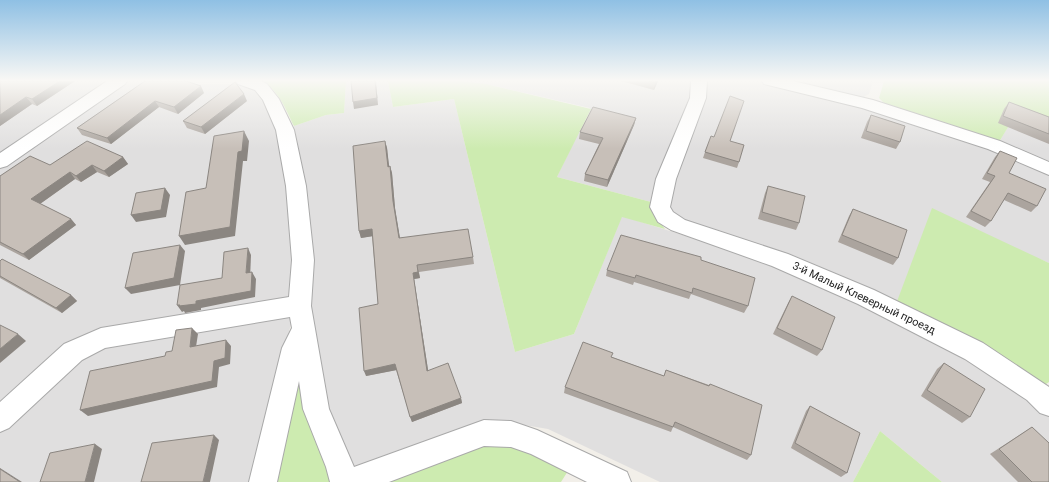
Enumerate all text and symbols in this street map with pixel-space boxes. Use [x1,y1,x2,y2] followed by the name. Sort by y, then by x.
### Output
[790,259,938,337] street label: 3-й Малый Клеверный проезд

